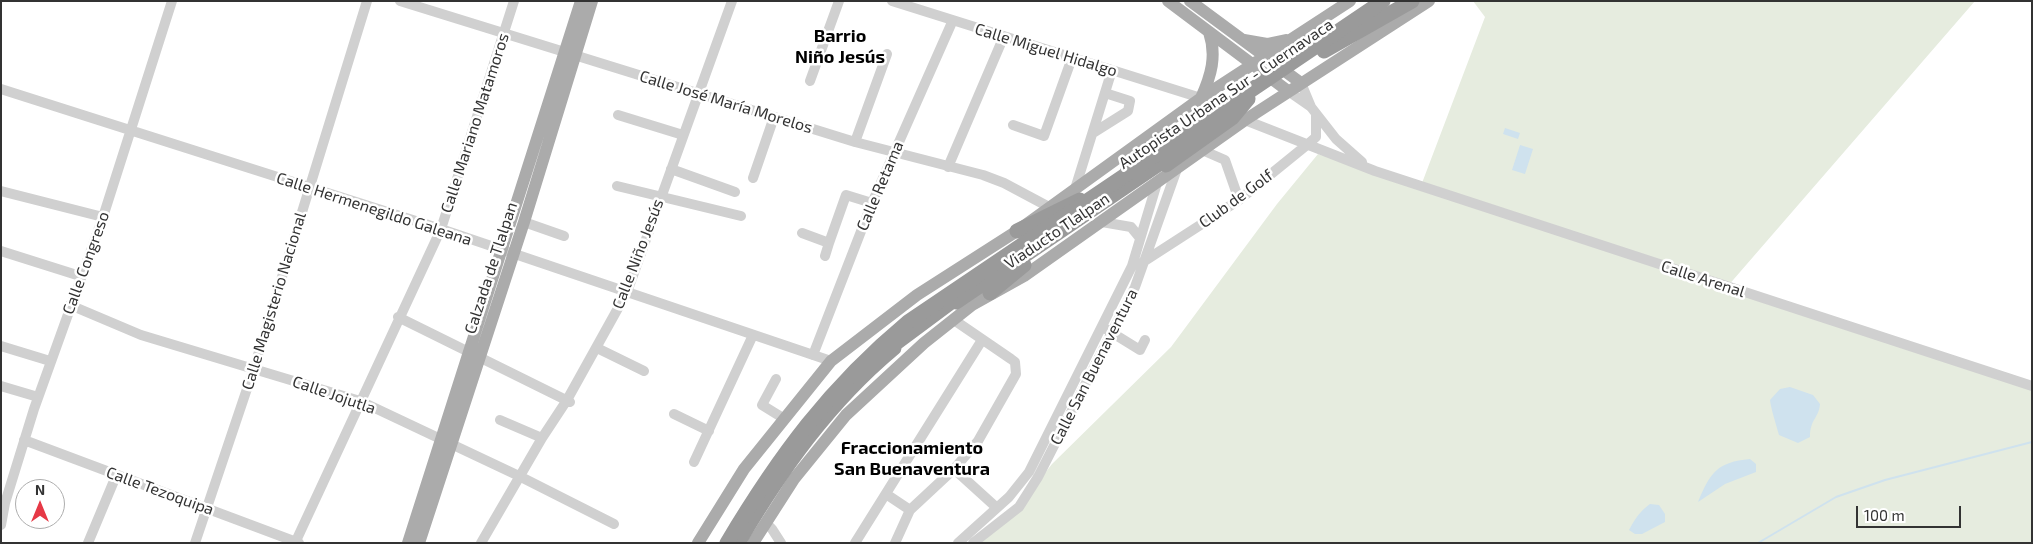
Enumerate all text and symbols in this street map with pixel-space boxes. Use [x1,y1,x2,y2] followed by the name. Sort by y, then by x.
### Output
[1115,15,1337,173] street label: Autopista Urbana Sur - Cuernavaca
[973,19,1119,81] street label: Calle Miguel Hidalgo
[795,25,885,68] district label: Barrio Niño Jesús
[437,31,513,215] street label: Calle Mariano Matamoros
[637,67,815,137] street label: Calle José María Morelos
[852,138,908,234] street label: Calle Retama
[1195,166,1277,232] street label: Club de Golf
[274,168,474,250] street label: Calle Hermenegildo Galeana
[1001,189,1113,273] street label: Viaducto Tlalpan
[608,196,668,312] street label: Calle Niño Jesús
[461,200,521,336] street label: Calzada de Tlalpan
[59,209,113,317] street label: Calle Congreso
[238,210,310,392] street label: Calle Magisterio Nacional
[1659,256,1747,302] street label: Calle Arenal
[1046,286,1142,448] street label: Calle San Buenaventura
[290,372,378,418] street label: Calle Jojutla
[834,437,990,479] district label: Fraccionamiento San Buenaventura
[104,463,216,519] street label: Calle Tezoquipa
[15,479,65,529] north arrow
[35,481,45,498] text: N
[1858,496,1963,528] scale bar
[1864,506,1905,524] text: 100 m

